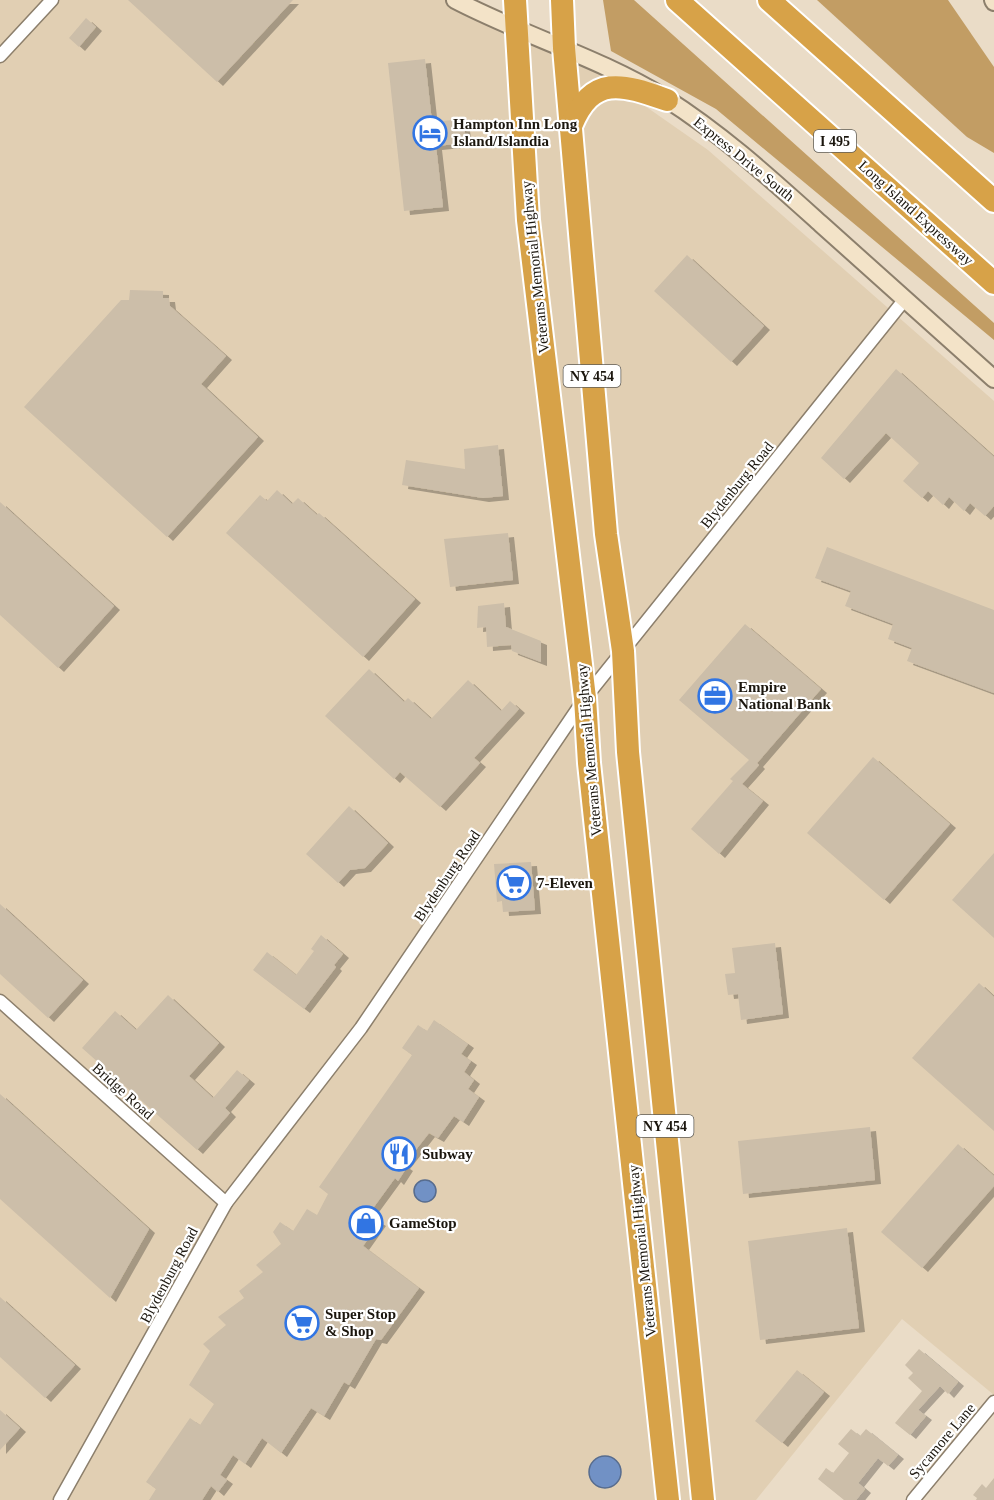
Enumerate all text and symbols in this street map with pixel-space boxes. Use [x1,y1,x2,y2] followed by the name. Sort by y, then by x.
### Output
[691,114,798,205] street label: Express Drive South
[412,115,448,151] hotel icon: Hampton Inn Long Island/Islandia
[453,116,578,149] place label: Hampton Inn Long Island/Islandia
[814,130,856,152] road number: I 495
[856,157,977,269] street label: Long Island Expressway
[518,180,552,354] street label: Veterans Memorial Highway
[564,365,620,387] road number: NY 454
[697,438,777,531] street label: Blydenburg Road
[573,662,605,837] street label: Veterans Memorial Highway
[697,678,733,714] office icon: Empire National Bank
[738,679,832,712] place label: Empire National Bank
[411,827,484,924] street label: Blydenburg Road
[496,865,532,901] supermarket icon: 7-Eleven
[537,875,593,891] place label: 7-Eleven
[89,1060,157,1123] street label: Bridge Road
[636,1115,694,1137] road number: NY 454
[381,1136,417,1172] restaurant icon: Subway
[422,1146,473,1162] place label: Subway
[625,1164,659,1338] street label: Veterans Memorial Highway
[348,1205,384,1241] shop icon: GameStop
[389,1215,457,1231] place label: GameStop
[137,1224,201,1326] street label: Blydenburg Road
[284,1305,320,1341] supermarket icon: Super Stop & Shop
[325,1306,396,1339] place label: Super Stop & Shop
[906,1400,978,1482] street label: Sycamore Lane

